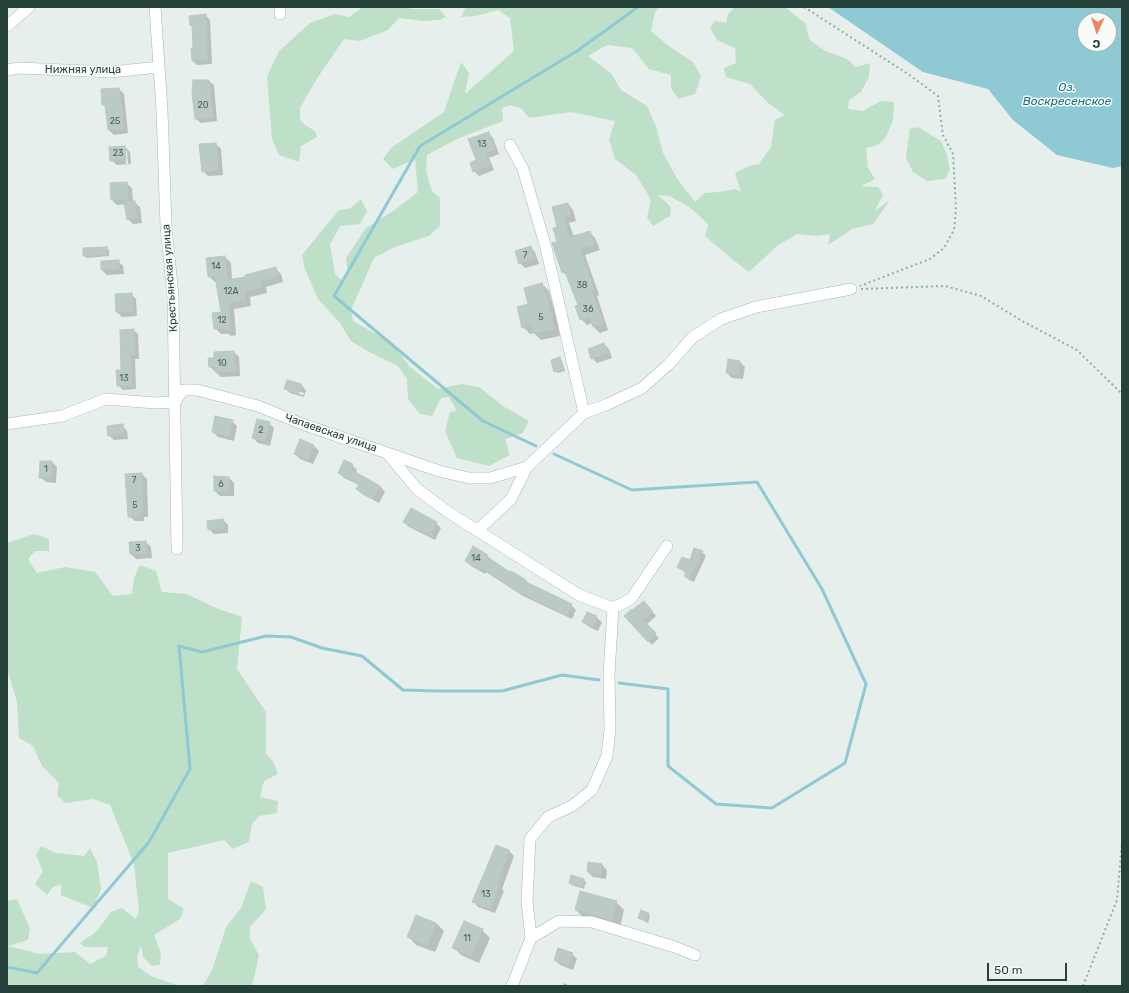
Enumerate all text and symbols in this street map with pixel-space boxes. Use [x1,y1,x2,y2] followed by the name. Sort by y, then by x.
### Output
[1077,12,1117,52] north arrow
[1092,37,1101,50] text: С
[45,63,121,77] street label: Нижняя улица
[1023,81,1111,109] water label: Оз. Воскресенское
[198,100,208,110] house number: 20
[110,116,120,126] house number: 25
[477,139,487,149] house number: 13
[113,148,123,158] house number: 23
[160,224,180,332] street label: Крестьянская улица
[523,250,527,260] house number: 7
[211,261,221,271] house number: 14
[576,280,588,290] house number: 38
[223,286,239,296] house number: 12А
[583,304,593,314] house number: 36
[538,312,544,322] house number: 5
[217,315,227,325] house number: 12
[217,358,227,368] house number: 10
[119,373,129,383] house number: 13
[283,411,379,455] street label: Чапаевская улица
[258,425,264,435] house number: 2
[44,464,48,474] house number: 1
[132,475,136,485] house number: 7
[218,479,224,489] house number: 6
[132,500,138,510] house number: 5
[135,543,141,553] house number: 3
[471,553,481,563] house number: 14
[481,889,491,899] house number: 13
[463,933,471,943] house number: 11
[989,955,1069,981] scale bar
[994,963,1022,977] text: 50 m

